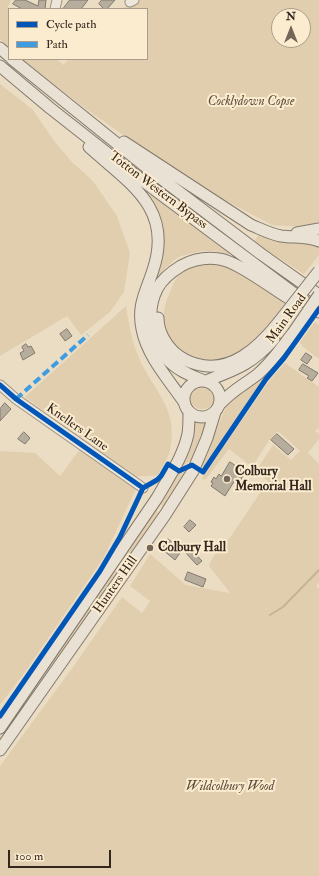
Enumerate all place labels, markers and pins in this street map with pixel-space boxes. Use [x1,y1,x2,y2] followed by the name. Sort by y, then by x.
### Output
[235,464,311,495] place label: Colbury Memorial Hall
[222,474,232,484] marker: Colbury Memorial Hall
[158,540,226,556] place label: Colbury Hall
[145,543,155,553] marker: Colbury Hall

